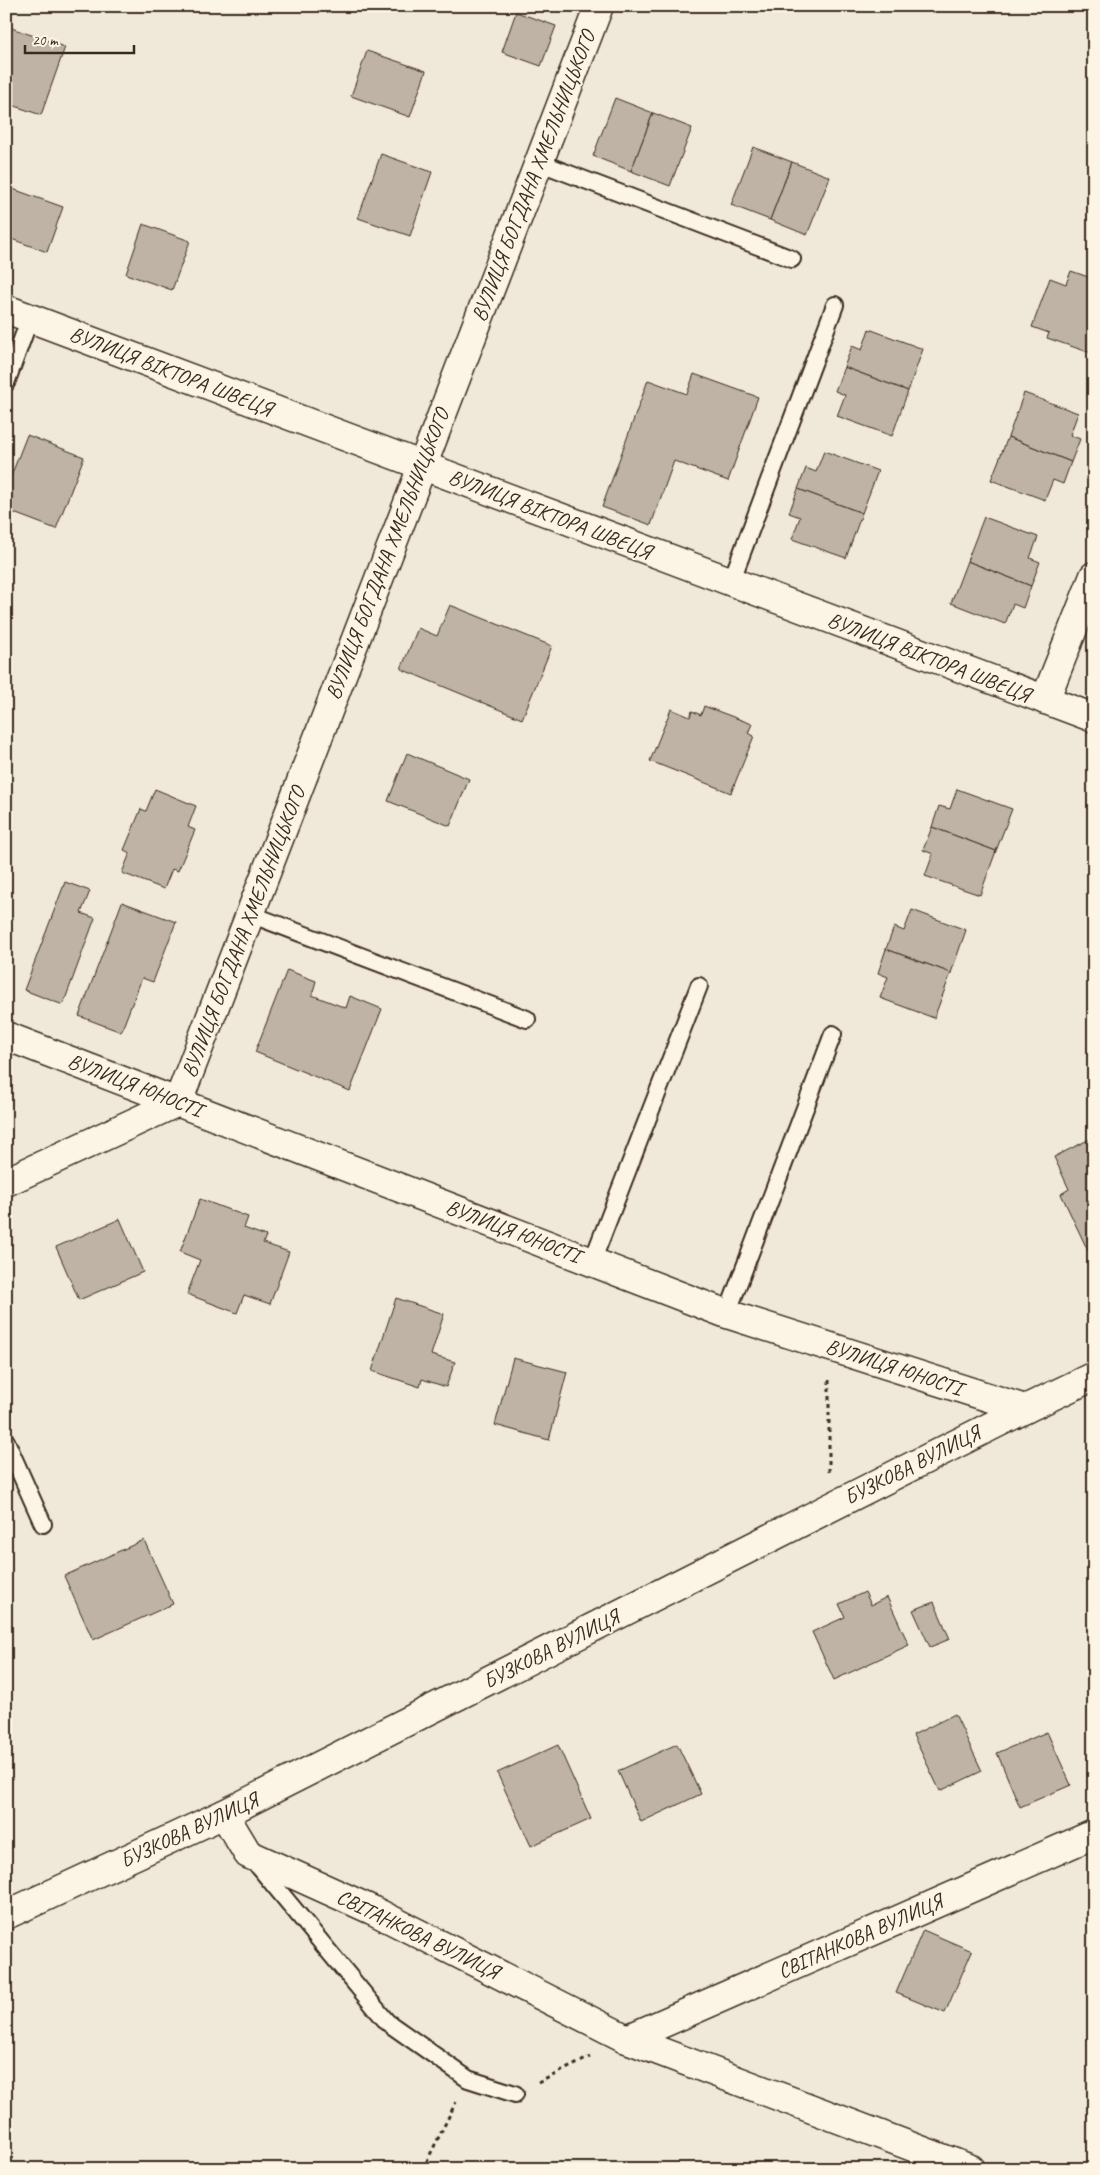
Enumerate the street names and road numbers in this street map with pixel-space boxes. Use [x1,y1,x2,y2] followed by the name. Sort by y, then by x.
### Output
[466,25,601,325] street label: ВУЛИЦЯ БОГДАНА ХМЕЛЬНИЦЬКОГО
[66,320,279,423] street label: ВУЛИЦЯ ВІКТОРА ШВЕЦЯ
[320,403,455,703] street label: ВУЛИЦЯ БОГДАНА ХМЕЛЬНИЦЬКОГО
[445,463,658,566] street label: ВУЛИЦЯ ВІКТОРА ШВЕЦЯ
[824,606,1037,709] street label: ВУЛИЦЯ ВІКТОРА ШВЕЦЯ
[176,781,311,1081] street label: ВУЛИЦЯ БОГДАНА ХМЕЛЬНИЦЬКОГО
[64,1048,210,1124] street label: ВУЛИЦЯ ЮНОСТІ
[442,1194,588,1270] street label: ВУЛИЦЯ ЮНОСТІ
[823,1333,970,1403] street label: ВУЛИЦЯ ЮНОСТІ
[840,1418,987,1510] street label: БУЗКОВА ВУЛИЦЯ
[479,1602,626,1694] street label: БУЗКОВА ВУЛИЦЯ
[116,1785,265,1873] street label: БУЗКОВА ВУЛИЦЯ
[333,1883,506,1986] street label: СВІТАНКОВА ВУЛИЦЯ
[774,1887,949,1984] street label: СВІТАНКОВА ВУЛИЦЯ

